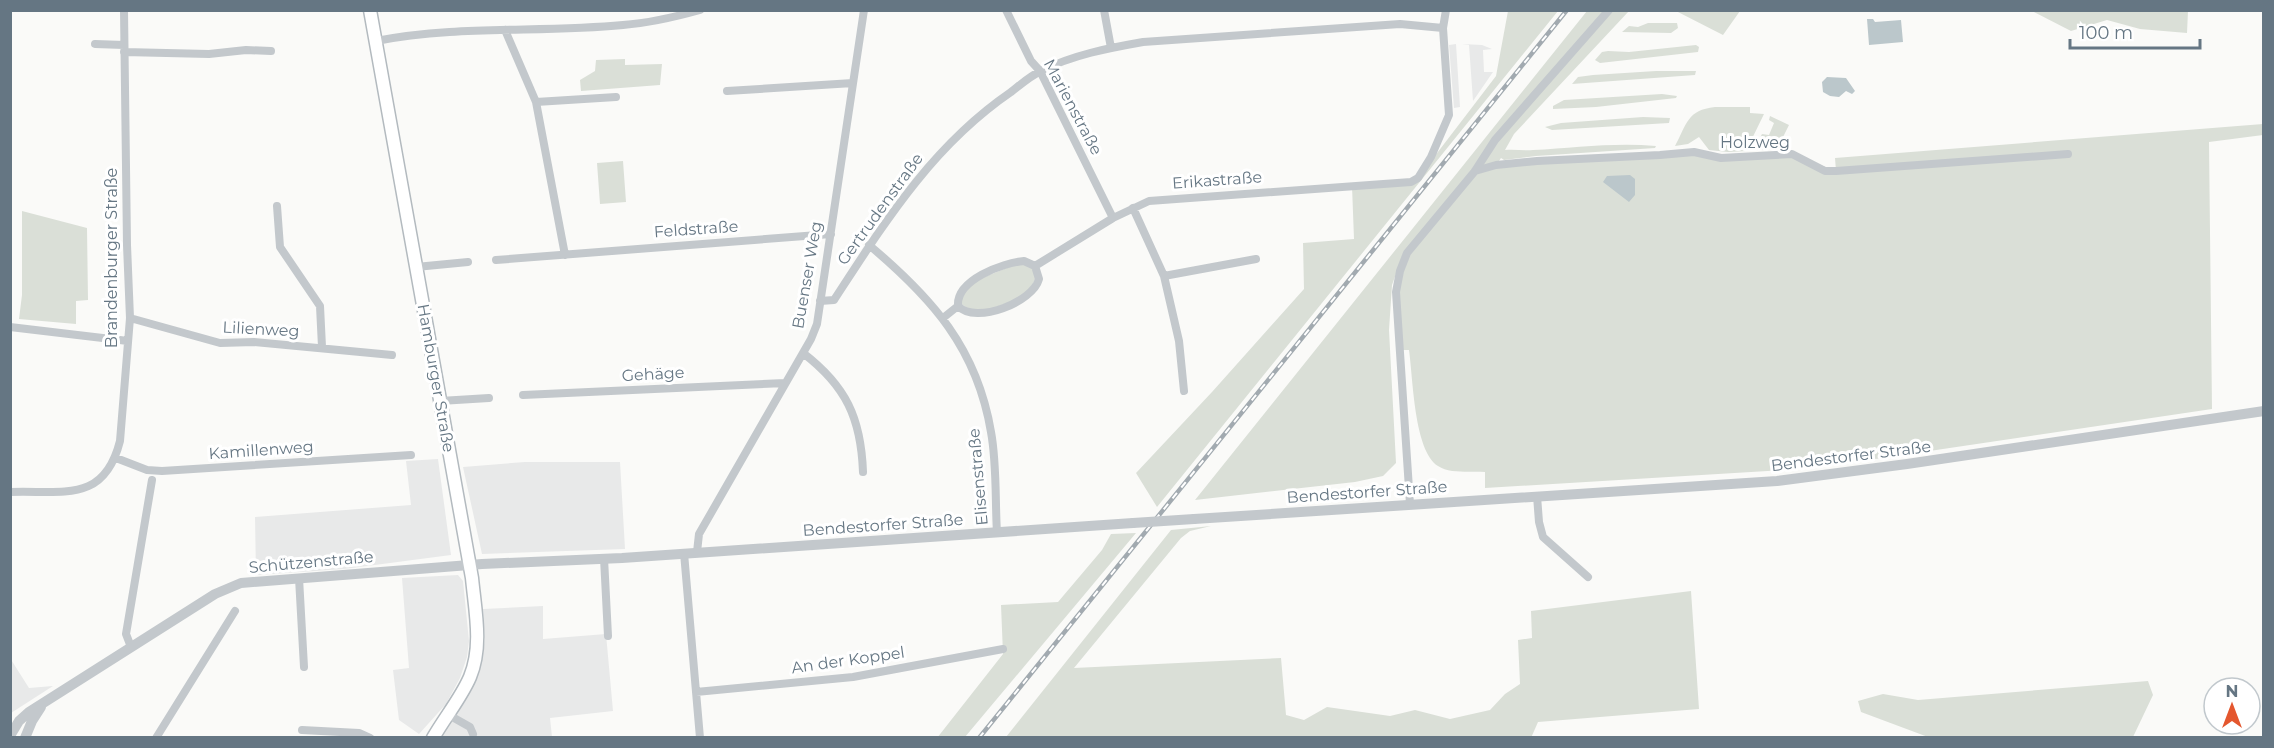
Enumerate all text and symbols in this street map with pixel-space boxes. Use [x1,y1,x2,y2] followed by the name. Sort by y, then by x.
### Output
[2070,12,2200,50] scale bar
[2079,22,2133,44] text: 100 m
[1040,56,1106,158] street label: Marienstraße
[1720,133,1790,152] street label: Holzweg
[833,149,927,269] street label: Gertrudenstraße
[1171,167,1263,193] street label: Erikastraße
[102,168,121,348] street label: Brandenburger Straße
[653,217,739,241] street label: Feldstraße
[788,220,826,330] street label: Buenser Weg
[414,302,458,454] street label: Hamburger Straße
[222,317,300,341] street label: Lilienweg
[621,363,685,385] street label: Gehäge
[964,428,992,526] street label: Elisenstraße
[208,437,314,463] street label: Kamillenweg
[1770,437,1932,475] street label: Bendestorfer Straße
[1286,477,1448,507] street label: Bendestorfer Straße
[802,510,964,540] street label: Bendestorfer Straße
[248,547,374,577] street label: Schützenstraße
[790,643,906,677] street label: An der Koppel
[2202,676,2262,736] north arrow
[2226,682,2238,701] text: N

